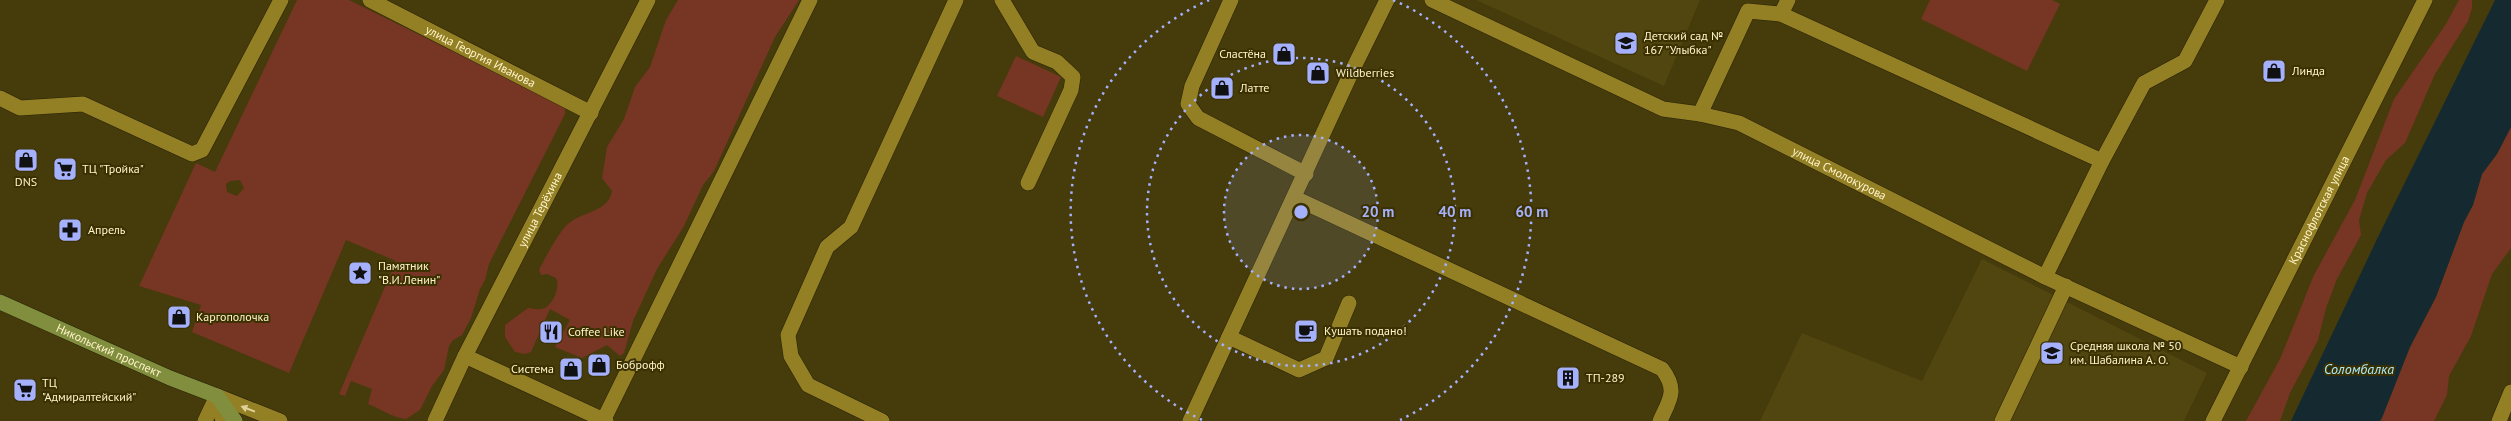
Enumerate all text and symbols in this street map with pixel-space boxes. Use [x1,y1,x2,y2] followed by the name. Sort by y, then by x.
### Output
[423,22,538,90] street label: улица Георгия Иванова
[1644,28,1723,57] place label: Детский сад № 167 "Улыбка"
[1613,30,1639,56] school or university icon: Детский сад № 167 "Улыбка"
[1271,41,1297,67] shop icon: Сластёна
[1219,46,1266,61] place label: Сластёна
[2261,58,2287,84] shop icon: Линда
[1305,60,1331,86] shop icon: Wildberries
[2291,63,2325,78] place label: Линда
[1336,65,1394,80] place label: Wildberries
[1209,75,1235,101] shop icon: Латте
[1239,80,1269,95] place label: Латте
[1790,143,1889,203] street label: улица Смолокурова
[13,147,39,173] shop icon: DNS
[2285,153,2352,267] street label: Краснофлотская улица
[52,156,78,182] supermarket icon: ТЦ "Тройка"
[82,161,144,176] place label: ТЦ "Тройка"
[514,170,565,250] street label: улица Терёхина
[15,174,37,189] place label: DNS
[1362,202,1394,221] text: 20 m
[1439,202,1471,221] text: 40 m
[1516,202,1548,221] text: 60 m
[1292,203,1310,221] centre of rings
[57,217,83,243] pharmacy icon: Апрель
[88,222,126,237] place label: Апрель
[378,258,440,287] place label: Памятник "В.И.Ленин"
[347,260,373,286] place icon: Памятник "В.И.Ленин"
[166,304,192,330] shop icon: Каргополочка
[196,309,269,324] place label: Каргополочка
[1293,318,1319,344] cafe icon: Кушать подано!
[538,319,564,345] restaurant icon: Coffee Like
[54,320,164,380] street label: Никольский проспект
[1324,323,1407,338] place label: Кушать подано!
[568,324,625,339] place label: Coffee Like
[2070,338,2182,367] place label: Средняя школа № 50 им. Шабалина А. О.
[2039,340,2065,366] school or university icon: Средняя школа № 50 им. Шабалина А. О.
[586,352,612,378] shop icon: Боброфф
[558,356,584,382] shop icon: Система
[616,357,665,372] place label: Боброфф
[2324,360,2394,378] water label: Соломбалка
[511,361,554,376] place label: Система
[1555,365,1581,391] building icon: ТП-289
[1586,370,1625,385] place label: ТП-289
[42,375,136,404] place label: ТЦ "Адмиралтейский"
[12,377,38,403] supermarket icon: ТЦ "Адмиралтейский"
[241,404,256,412] one-way arrow

